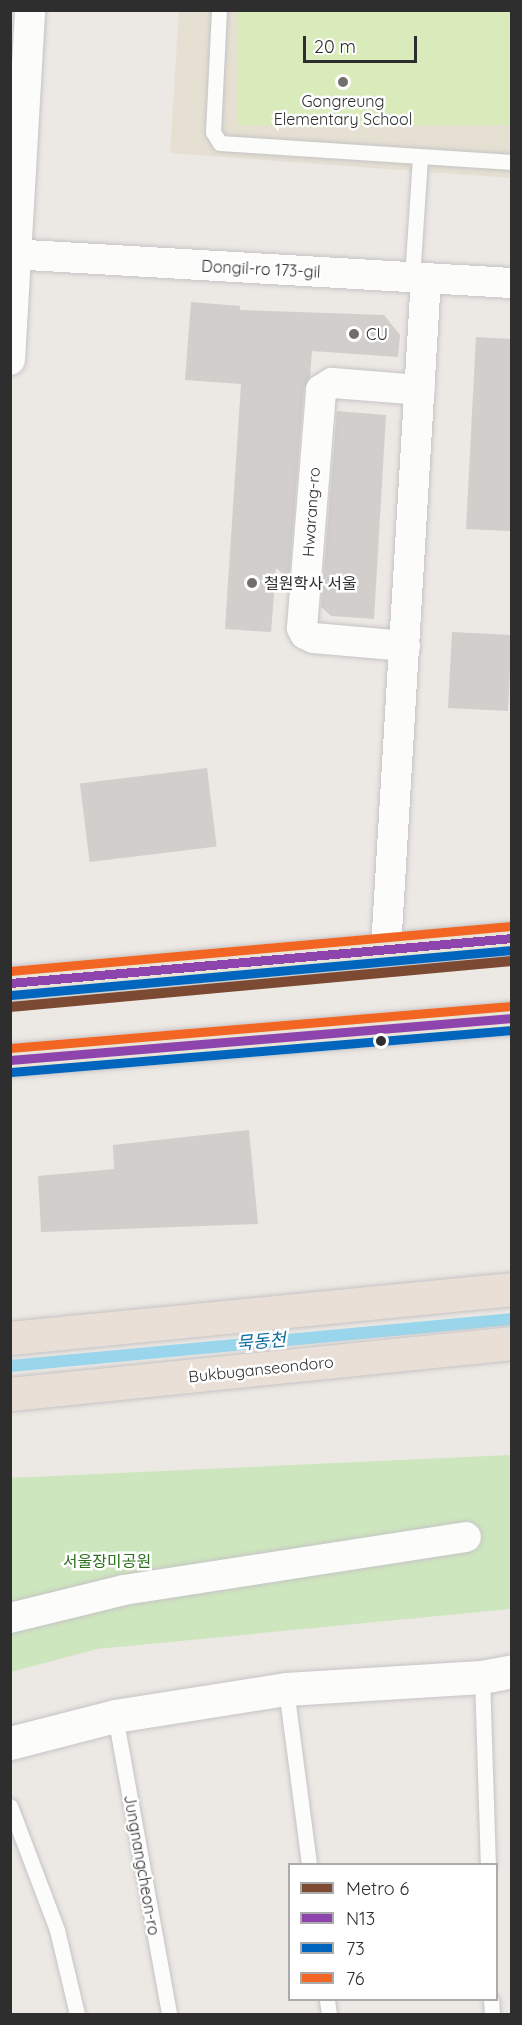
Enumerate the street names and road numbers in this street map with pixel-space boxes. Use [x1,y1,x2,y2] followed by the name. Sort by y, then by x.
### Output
[201,256,321,282] street label: Dongil-ro 173-gil
[298,466,324,558] street label: Hwarang-ro
[188,1352,334,1386] street label: Bukbuganseondoro
[120,1793,164,1937] street label: Jungnangcheon-ro

